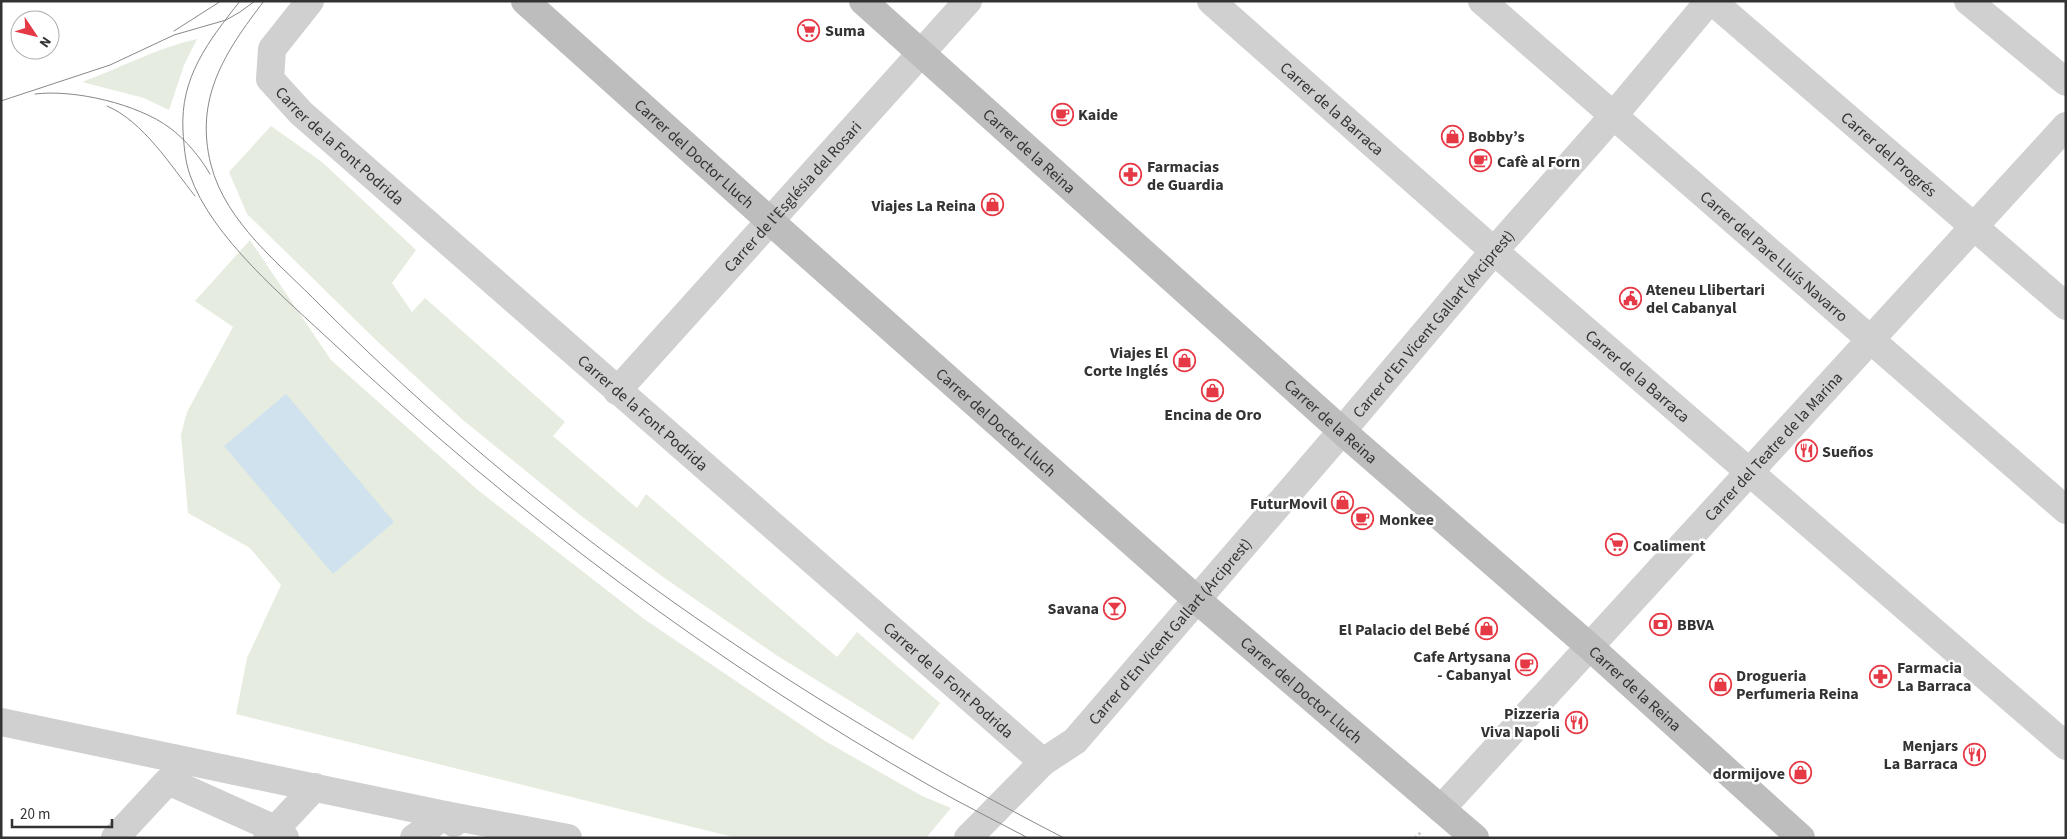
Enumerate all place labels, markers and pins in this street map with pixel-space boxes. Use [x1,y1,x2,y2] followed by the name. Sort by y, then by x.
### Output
[797,18,821,42] supermarket icon: Suma
[825,20,865,42] place label: Suma
[1050,102,1074,126] cafe icon: Kaide
[1078,104,1118,126] place label: Kaide
[1440,124,1464,148] shop icon: Bobby’s
[1468,126,1525,148] place label: Bobby’s
[1469,149,1493,173] cafe icon: Cafè al Forn
[1497,151,1580,173] place label: Cafè al Forn
[1147,156,1224,196] place label: Farmacias de Guardia
[1119,163,1143,187] pharmacy icon: Farmacias de Guardia
[980,193,1004,217] shop icon: Viajes La Reina
[870,195,976,217] place label: Viajes La Reina
[1645,279,1765,319] place label: Ateneu Llibertari del Cabanyal
[1618,286,1642,310] public building icon: Ateneu Llibertari del Cabanyal
[1084,342,1168,382] place label: Viajes El Corte Inglés
[1172,349,1196,373] shop icon: Viajes El Corte Inglés
[1201,378,1225,402] shop icon: Encina de Oro
[1164,404,1262,426] place label: Encina de Oro
[1794,439,1818,463] restaurant icon: Sueños
[1822,441,1873,463] place label: Sueños
[1331,491,1355,515] shop icon: FuturMovil
[1250,493,1327,515] place label: FuturMovil
[1351,507,1375,531] cafe icon: Monkee
[1379,509,1434,531] place label: Monkee
[1605,533,1629,557] supermarket icon: Coaliment
[1633,535,1706,557] place label: Coaliment
[1103,596,1127,620] bar icon: Savana
[1048,598,1099,620] place label: Savana
[1649,612,1673,636] bank icon: BBVA
[1677,614,1715,636] place label: BBVA
[1474,617,1498,641] shop icon: El Palacio del Bebé
[1338,619,1470,641] place label: El Palacio del Bebé
[1413,646,1511,686] place label: Cafe Artysana - Cabanyal
[1515,653,1539,677] cafe icon: Cafe Artysana - Cabanyal
[1897,657,1972,697] place label: Farmacia La Barraca
[1869,664,1893,688] pharmacy icon: Farmacia La Barraca
[1736,665,1859,705] place label: Drogueria Perfumeria Reina
[1708,672,1732,696] shop icon: Drogueria Perfumeria Reina
[1480,703,1560,743] place label: Pizzeria Viva Napoli
[1564,710,1588,734] restaurant icon: Pizzeria Viva Napoli
[1883,735,1958,775] place label: Menjars La Barraca
[1962,742,1986,766] restaurant icon: Menjars La Barraca
[1789,761,1813,785] shop icon: dormijove
[1713,763,1785,785] place label: dormijove

